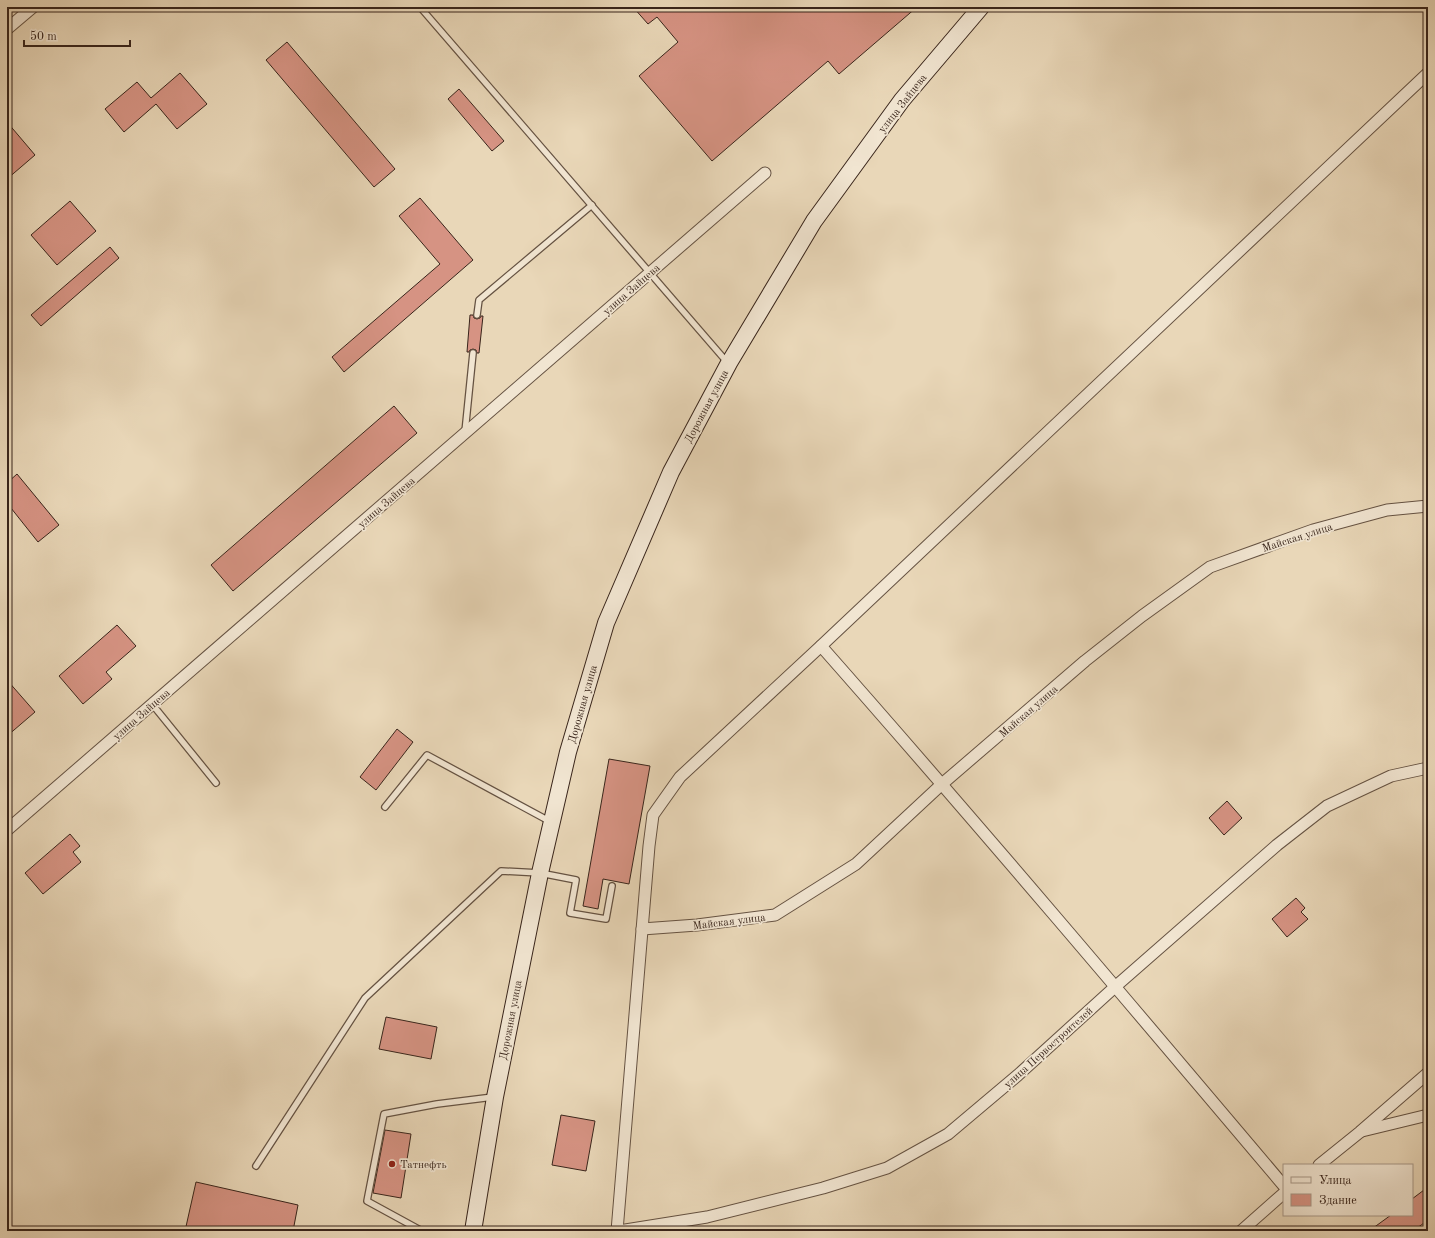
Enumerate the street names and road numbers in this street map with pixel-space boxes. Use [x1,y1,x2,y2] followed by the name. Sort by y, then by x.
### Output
[877,72,930,135] street label: улица Зайцева
[601,262,663,318] street label: улица Зайцева
[683,368,731,445] street label: Дорожная улица
[356,475,418,531] street label: улица Зайцева
[1261,522,1335,555] street label: Майская улица
[567,663,600,745] street label: Дорожная улица
[998,684,1061,740] street label: Майская улица
[111,687,173,743] street label: улица Зайцева
[692,912,767,932] street label: Майская улица
[498,979,525,1061] street label: Дорожная улица
[1003,1005,1096,1091] street label: улица Первостроителей

